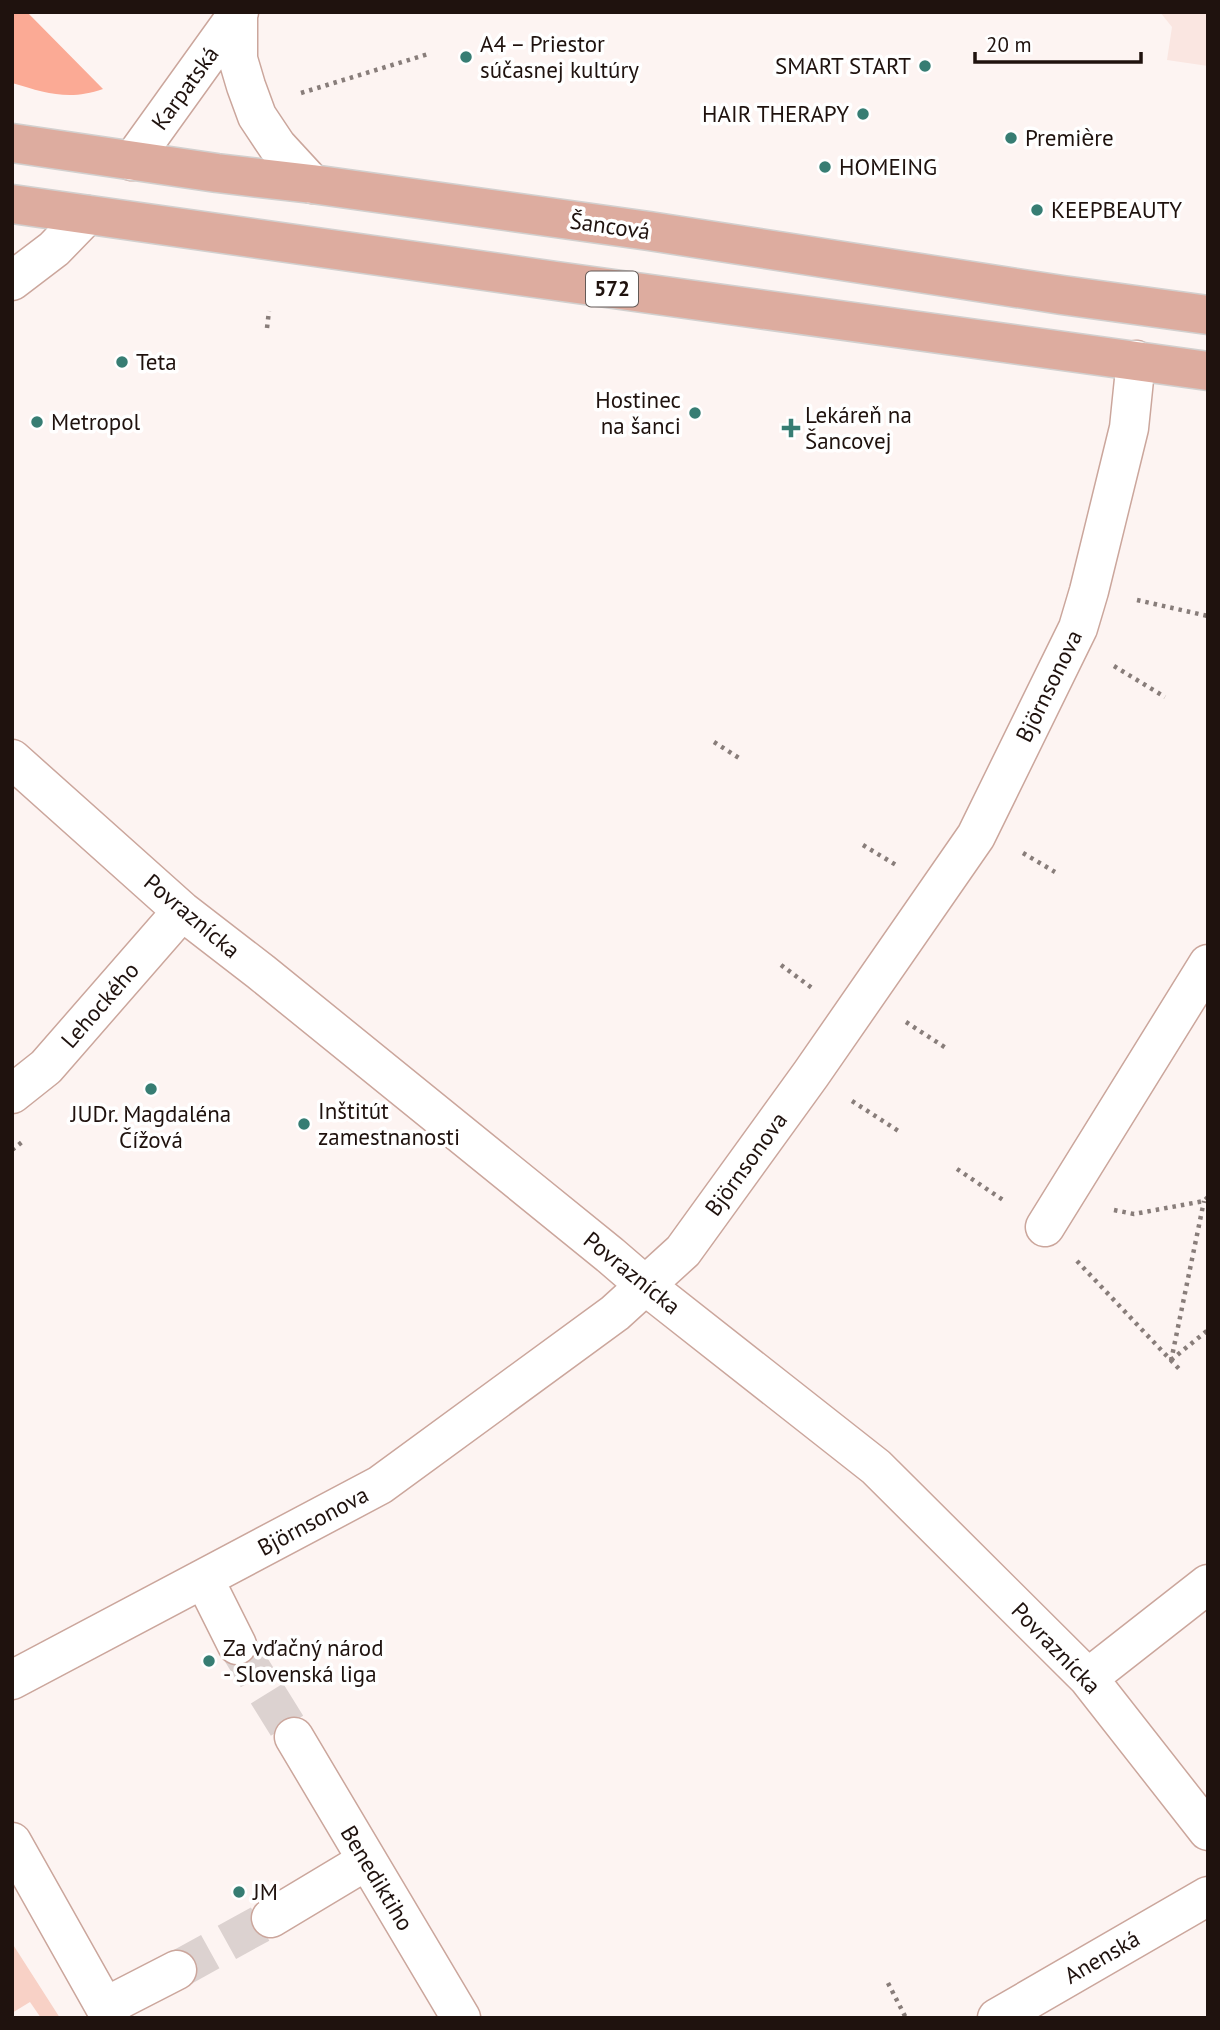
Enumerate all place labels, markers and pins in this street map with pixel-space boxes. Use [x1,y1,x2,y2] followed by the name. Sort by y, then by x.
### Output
[480,29,639,84] place label: A4 – Priestor súčasnej kultúry
[458,49,474,65] marker: A4 – Priestor súčasnej kultúry
[775,51,911,80] place label: SMART START
[917,58,933,74] marker: SMART START
[702,99,849,128] place label: HAIR THERAPY
[855,106,871,122] marker: HAIR THERAPY
[1025,123,1114,152] place label: Premiѐre
[1003,130,1019,146] marker: Premiѐre
[839,152,937,181] place label: HOMEING
[817,159,833,175] marker: HOMEING
[1051,195,1182,224] place label: KEEPBEAUTY
[1029,202,1045,218] marker: KEEPBEAUTY
[136,347,177,376] place label: Teta
[114,354,130,370] marker: Teta
[595,385,681,440] place label: Hostinec na šanci
[805,400,912,455] place label: Lekáreň na Šancovej
[687,405,703,421] marker: Hostinec na šanci
[51,407,141,436] place label: Metropol
[29,414,45,430] marker: Metropol
[783,420,799,436] marker: Lekáreň na Šancovej
[143,1081,159,1097] marker: JUDr. Magdaléna Čížová
[318,1096,460,1151] place label: Inštitút zamestnanosti
[70,1099,231,1154] place label: JUDr. Magdaléna Čížová
[296,1116,312,1132] marker: Inštitút zamestnanosti
[223,1633,384,1688] place label: Za vďačný národ - Slovenská liga
[201,1653,217,1669] marker: Za vďačný národ - Slovenská liga
[252,1877,278,1906] place label: JM
[231,1884,247,1900] marker: JM

